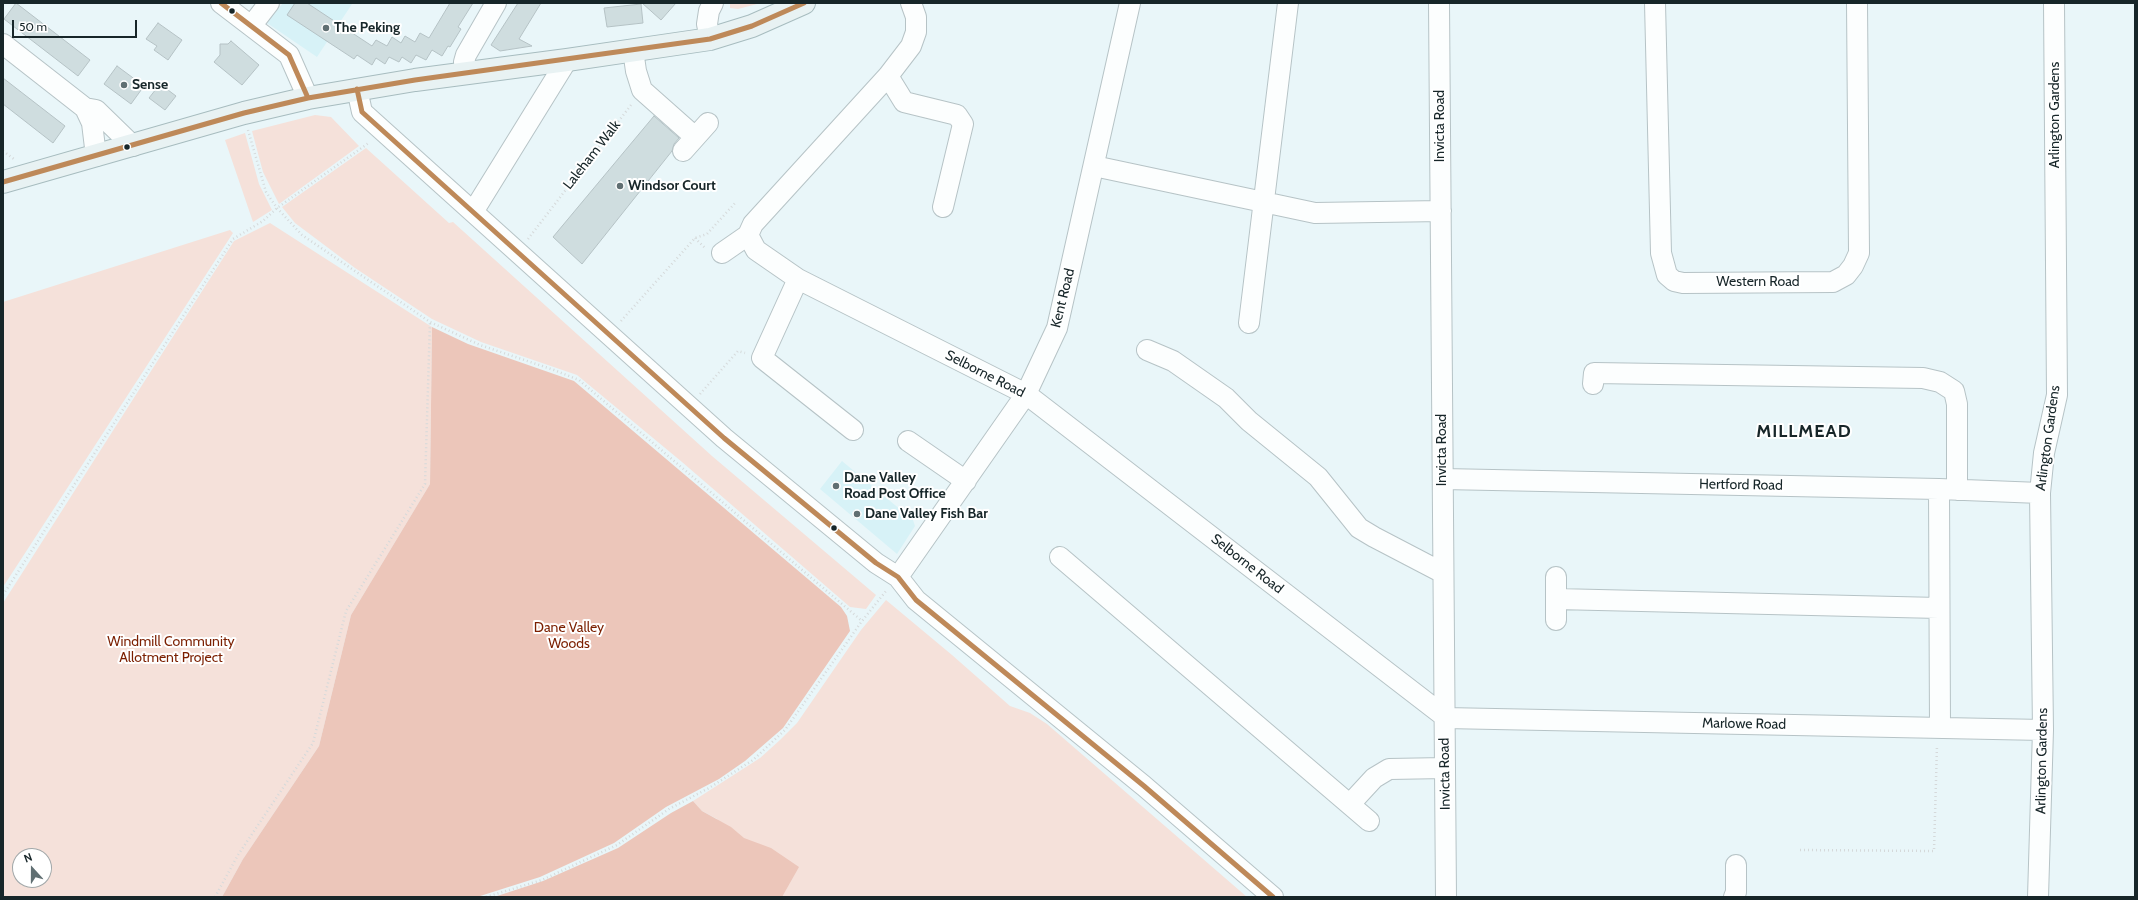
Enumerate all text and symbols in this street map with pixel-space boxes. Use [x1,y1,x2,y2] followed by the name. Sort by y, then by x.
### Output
[227,6,237,16] unlabelled marker
[14,12,139,38] scale bar
[19,19,47,34] text: 50 m
[334,20,400,36] place label: The Peking
[321,23,331,33] marker: The Peking
[2047,62,2063,168] street label: Arlington Gardens
[132,77,168,93] place label: Sense
[119,80,129,90] marker: Sense
[1432,90,1448,162] street label: Invicta Road
[560,117,624,193] street label: Laleham Walk
[122,142,132,152] unlabelled marker
[628,178,716,194] place label: Windsor Court
[615,181,625,191] marker: Windsor Court
[1048,267,1078,329] street label: Kent Road
[1716,274,1800,290] street label: Western Road
[942,347,1028,401] street label: Selborne Road
[2032,384,2064,492] street label: Arlington Gardens
[1434,414,1450,486] street label: Invicta Road
[1756,421,1852,443] district label: MILLMEAD
[844,470,946,502] place label: Dane Valley Road Post Office
[1699,476,1783,494] street label: Hertford Road
[831,481,841,491] marker: Dane Valley Road Post Office
[865,506,988,522] place label: Dane Valley Fish Bar
[852,509,862,519] marker: Dane Valley Fish Bar
[829,523,839,533] unlabelled marker
[1208,531,1286,597] street label: Selborne Road
[534,620,604,652] park label: Dane Valley Woods
[107,634,235,666] park label: Windmill Community Allotment Project
[2033,708,2051,814] street label: Arlington Gardens
[1702,715,1786,733] street label: Marlowe Road
[1436,738,1454,810] street label: Invicta Road
[12,848,52,888] north arrow
[22,850,34,866] text: N

